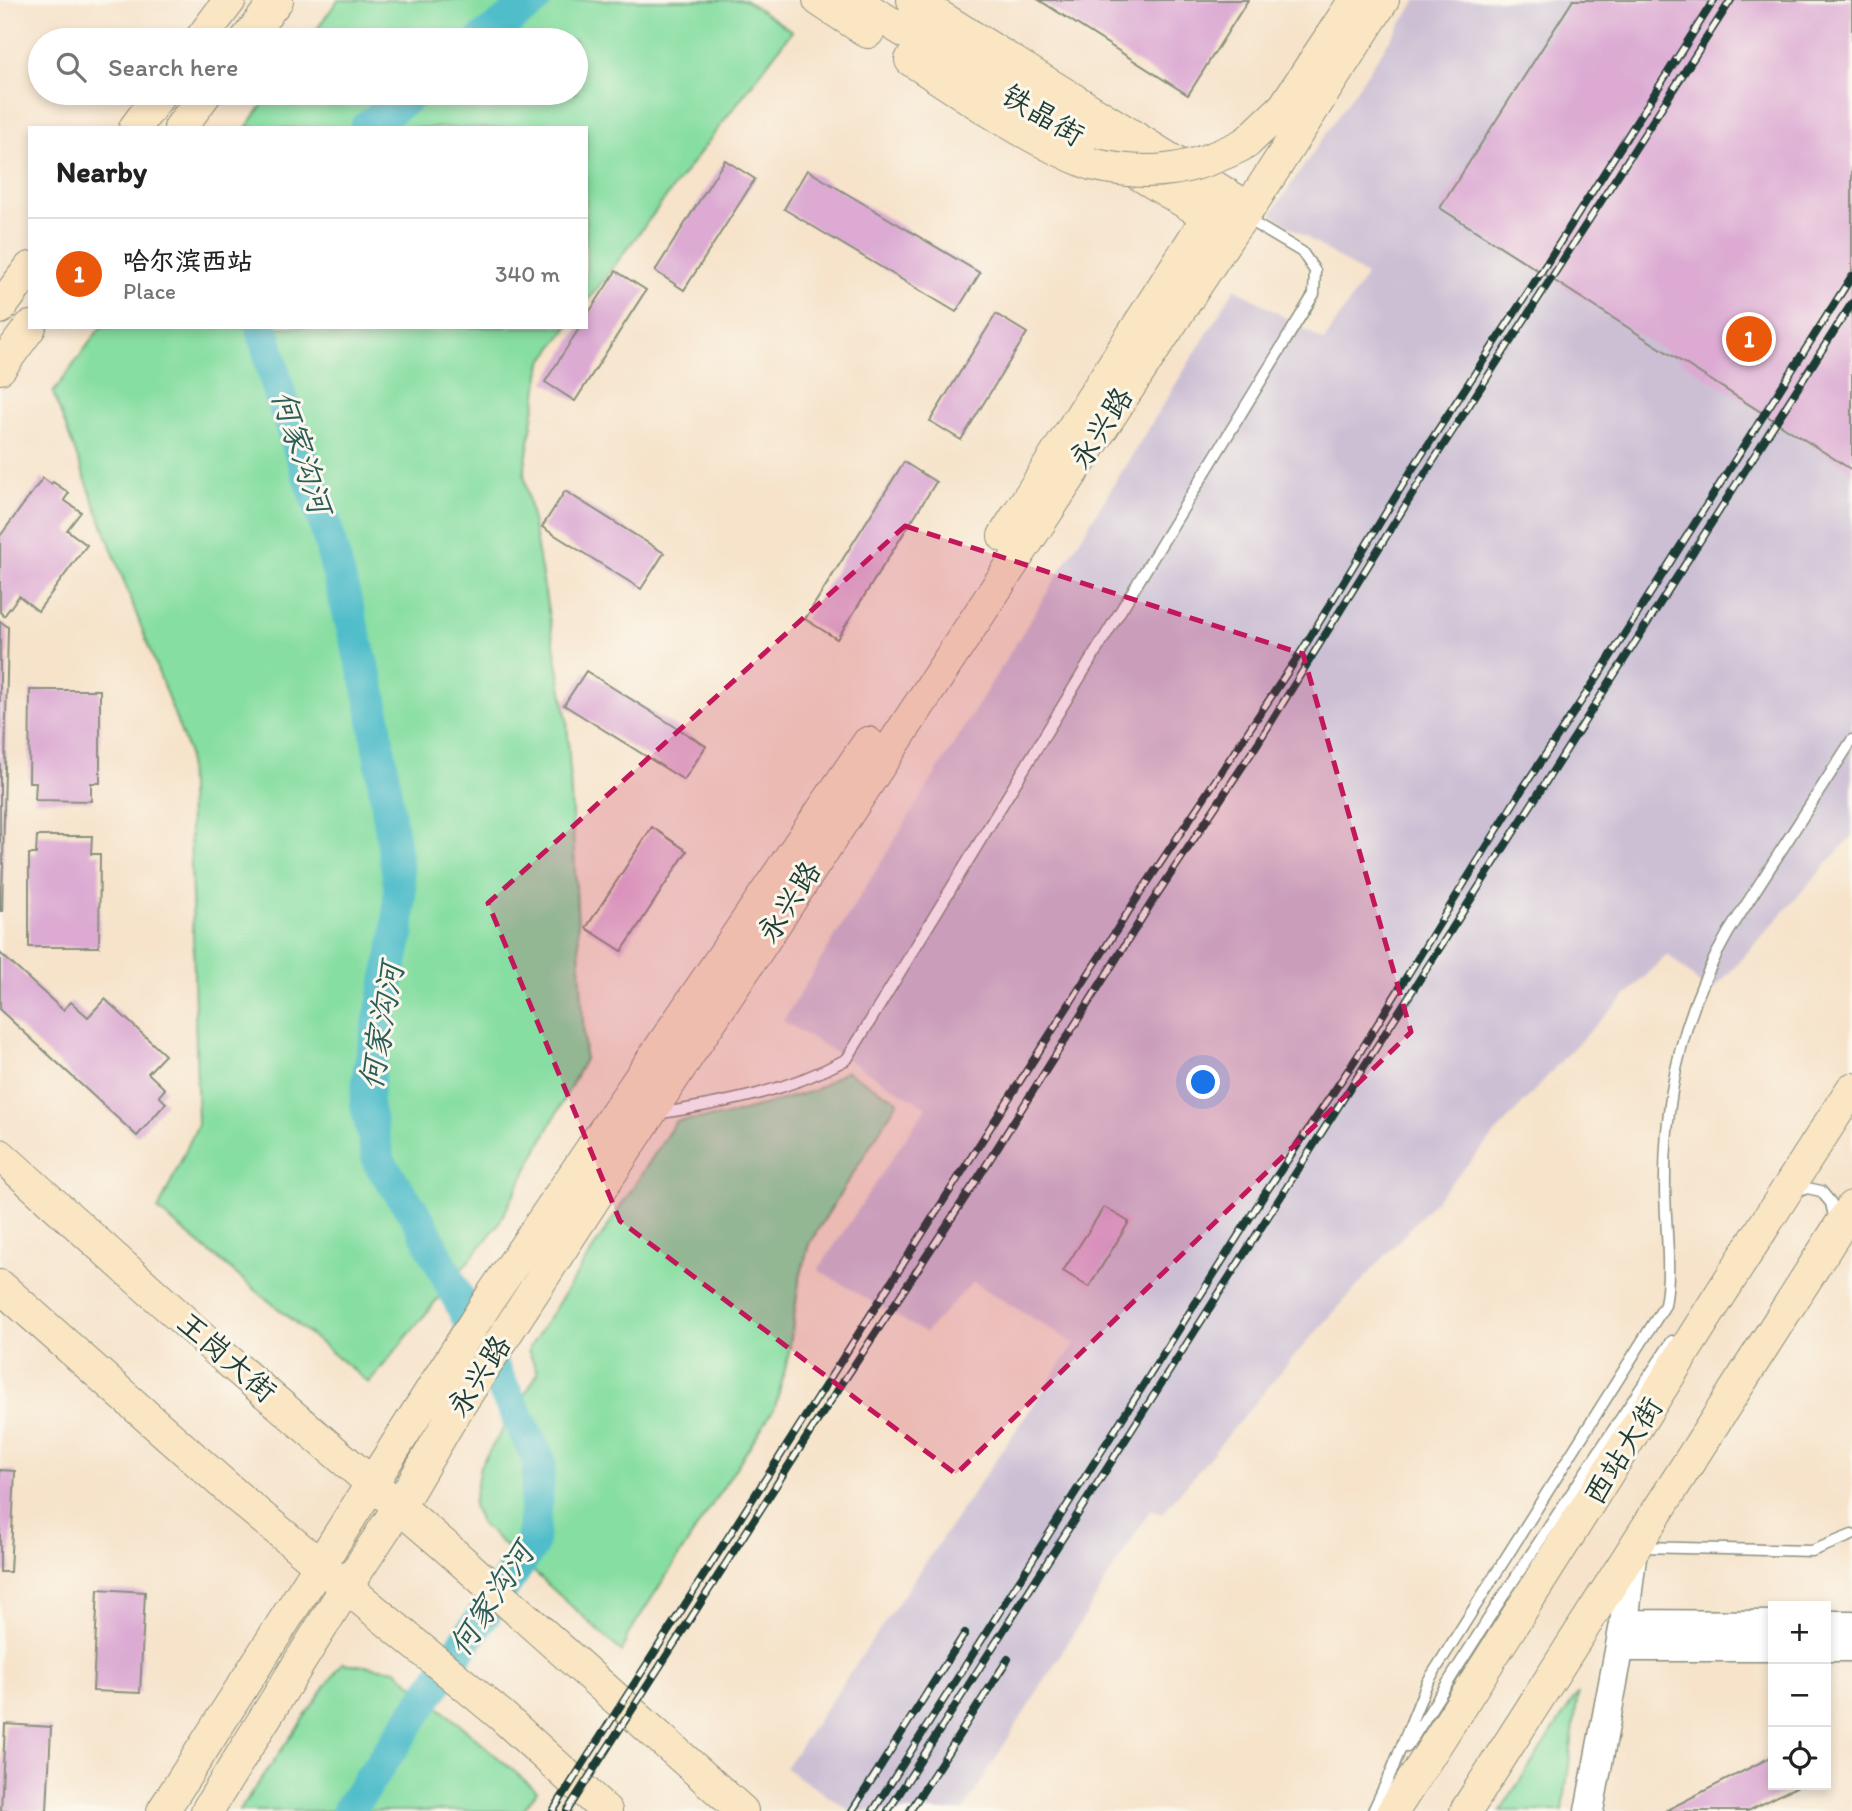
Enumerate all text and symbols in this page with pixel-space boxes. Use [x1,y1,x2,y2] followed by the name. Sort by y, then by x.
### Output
[28,28,588,105] search box
[52,48,90,86] icon: search
[108,51,238,83] text: Search here
[995,76,1091,154] street label: 铁晶街
[56,153,147,190] text: Nearby
[123,245,253,277] text: 哈尔滨西站
[74,260,84,288] text: 1
[495,260,560,288] text: 340 m
[123,277,176,305] text: Place
[1726,313,1772,365] pin: 1
[1061,380,1141,476] street label: 永兴路
[264,385,341,523] water label: 何家沟河
[749,854,829,950] street label: 永兴路
[351,955,412,1092] water label: 何家沟河
[1186,1065,1220,1099] your location
[170,1303,285,1410] street label: 王岗大街
[439,1328,519,1424] street label: 永兴路
[1575,1390,1670,1511] street label: 西站大街
[440,1531,545,1663] water label: 何家沟河
[1768,1601,1831,1790] map controls
[1768,1601,1831,1664] button: +
[1768,1664,1831,1727] button: −
[1768,1727,1831,1790] button: locate

